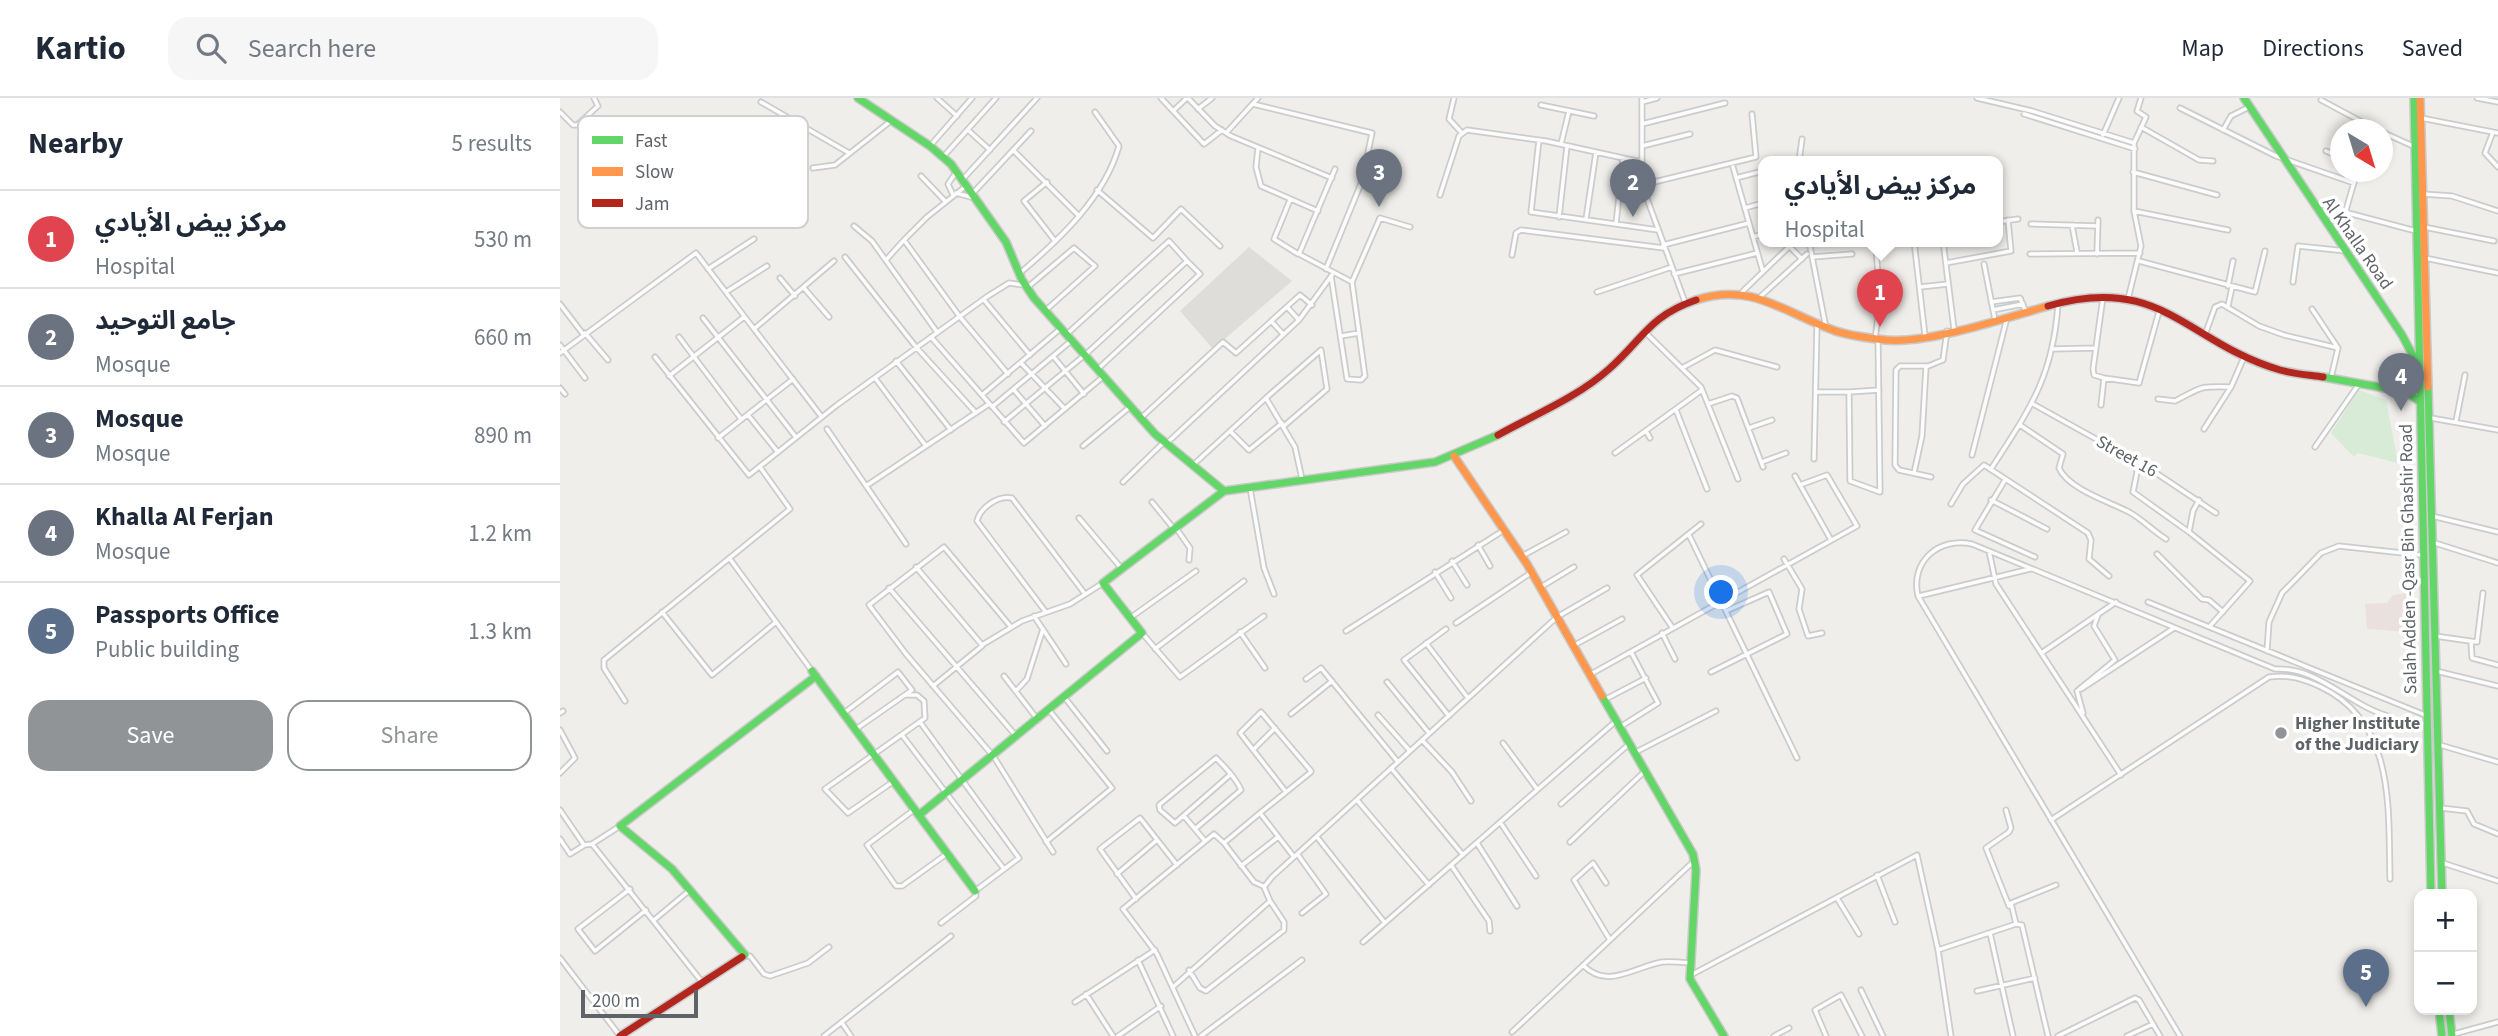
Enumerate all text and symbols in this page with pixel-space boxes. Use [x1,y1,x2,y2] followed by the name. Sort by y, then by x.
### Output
[168,17,658,80] search box
[35,25,126,72] text: Kartio
[192,29,230,67] icon: search
[248,30,376,67] text: Search here
[2181,31,2224,66] text: Map
[2262,31,2364,66] text: Directions
[2402,31,2463,66] text: Saved
[578,116,808,228] legend
[2330,119,2393,182] north arrow
[28,122,123,165] text: Nearby
[452,127,532,160] text: 5 results
[635,128,668,155] text: Fast
[1356,149,1402,207] pin: 3
[1758,156,2003,247] popup
[635,159,674,186] text: Slow
[1610,159,1656,217] pin: 2
[1785,167,1976,204] text: مركز بيض الأيادي
[635,191,669,218] text: Jam
[2316,192,2399,295] street label: Al Khalla Road
[95,204,287,241] text: مركز بيض الأيادي
[1785,213,1865,246] text: Hospital
[45,223,57,256] text: 1
[474,223,532,256] text: 530 m
[95,250,175,283] text: Hospital
[1857,269,1903,327] pin: 1
[95,302,236,339] text: جامع التوحيد
[45,321,57,354] text: 2
[474,321,532,354] text: 660 m
[95,348,170,381] text: Mosque
[2378,353,2424,411] pin: 4
[95,400,184,437] text: Mosque
[45,419,57,452] text: 3
[474,419,532,452] text: 890 m
[2394,424,2423,694] street label: Salah Adden -Qasr Bin Ghashir Road
[2092,429,2162,484] street label: Street 16
[95,437,170,470] text: Mosque
[95,498,274,535] text: Khalla Al Ferjan
[45,517,57,550] text: 4
[468,517,532,550] text: 1.2 km
[95,535,170,568] text: Mosque
[1704,575,1738,609] your location
[95,596,279,633] text: Passports Office
[45,615,57,648] text: 5
[468,615,532,648] text: 1.3 km
[95,633,239,666] text: Public building
[28,700,273,771] button: Save
[287,700,532,771] button: Share
[2295,711,2420,757] place label: Higher Institute of the Judiciary
[2273,725,2289,741] marker: Higher Institute of the Judiciary
[2414,889,2477,1015] map controls
[2414,889,2477,952] button: +
[2343,949,2389,1007] pin: 5
[2414,952,2477,1015] button: −
[581,987,698,1019] scale bar
[592,988,640,1015] text: 200 m

